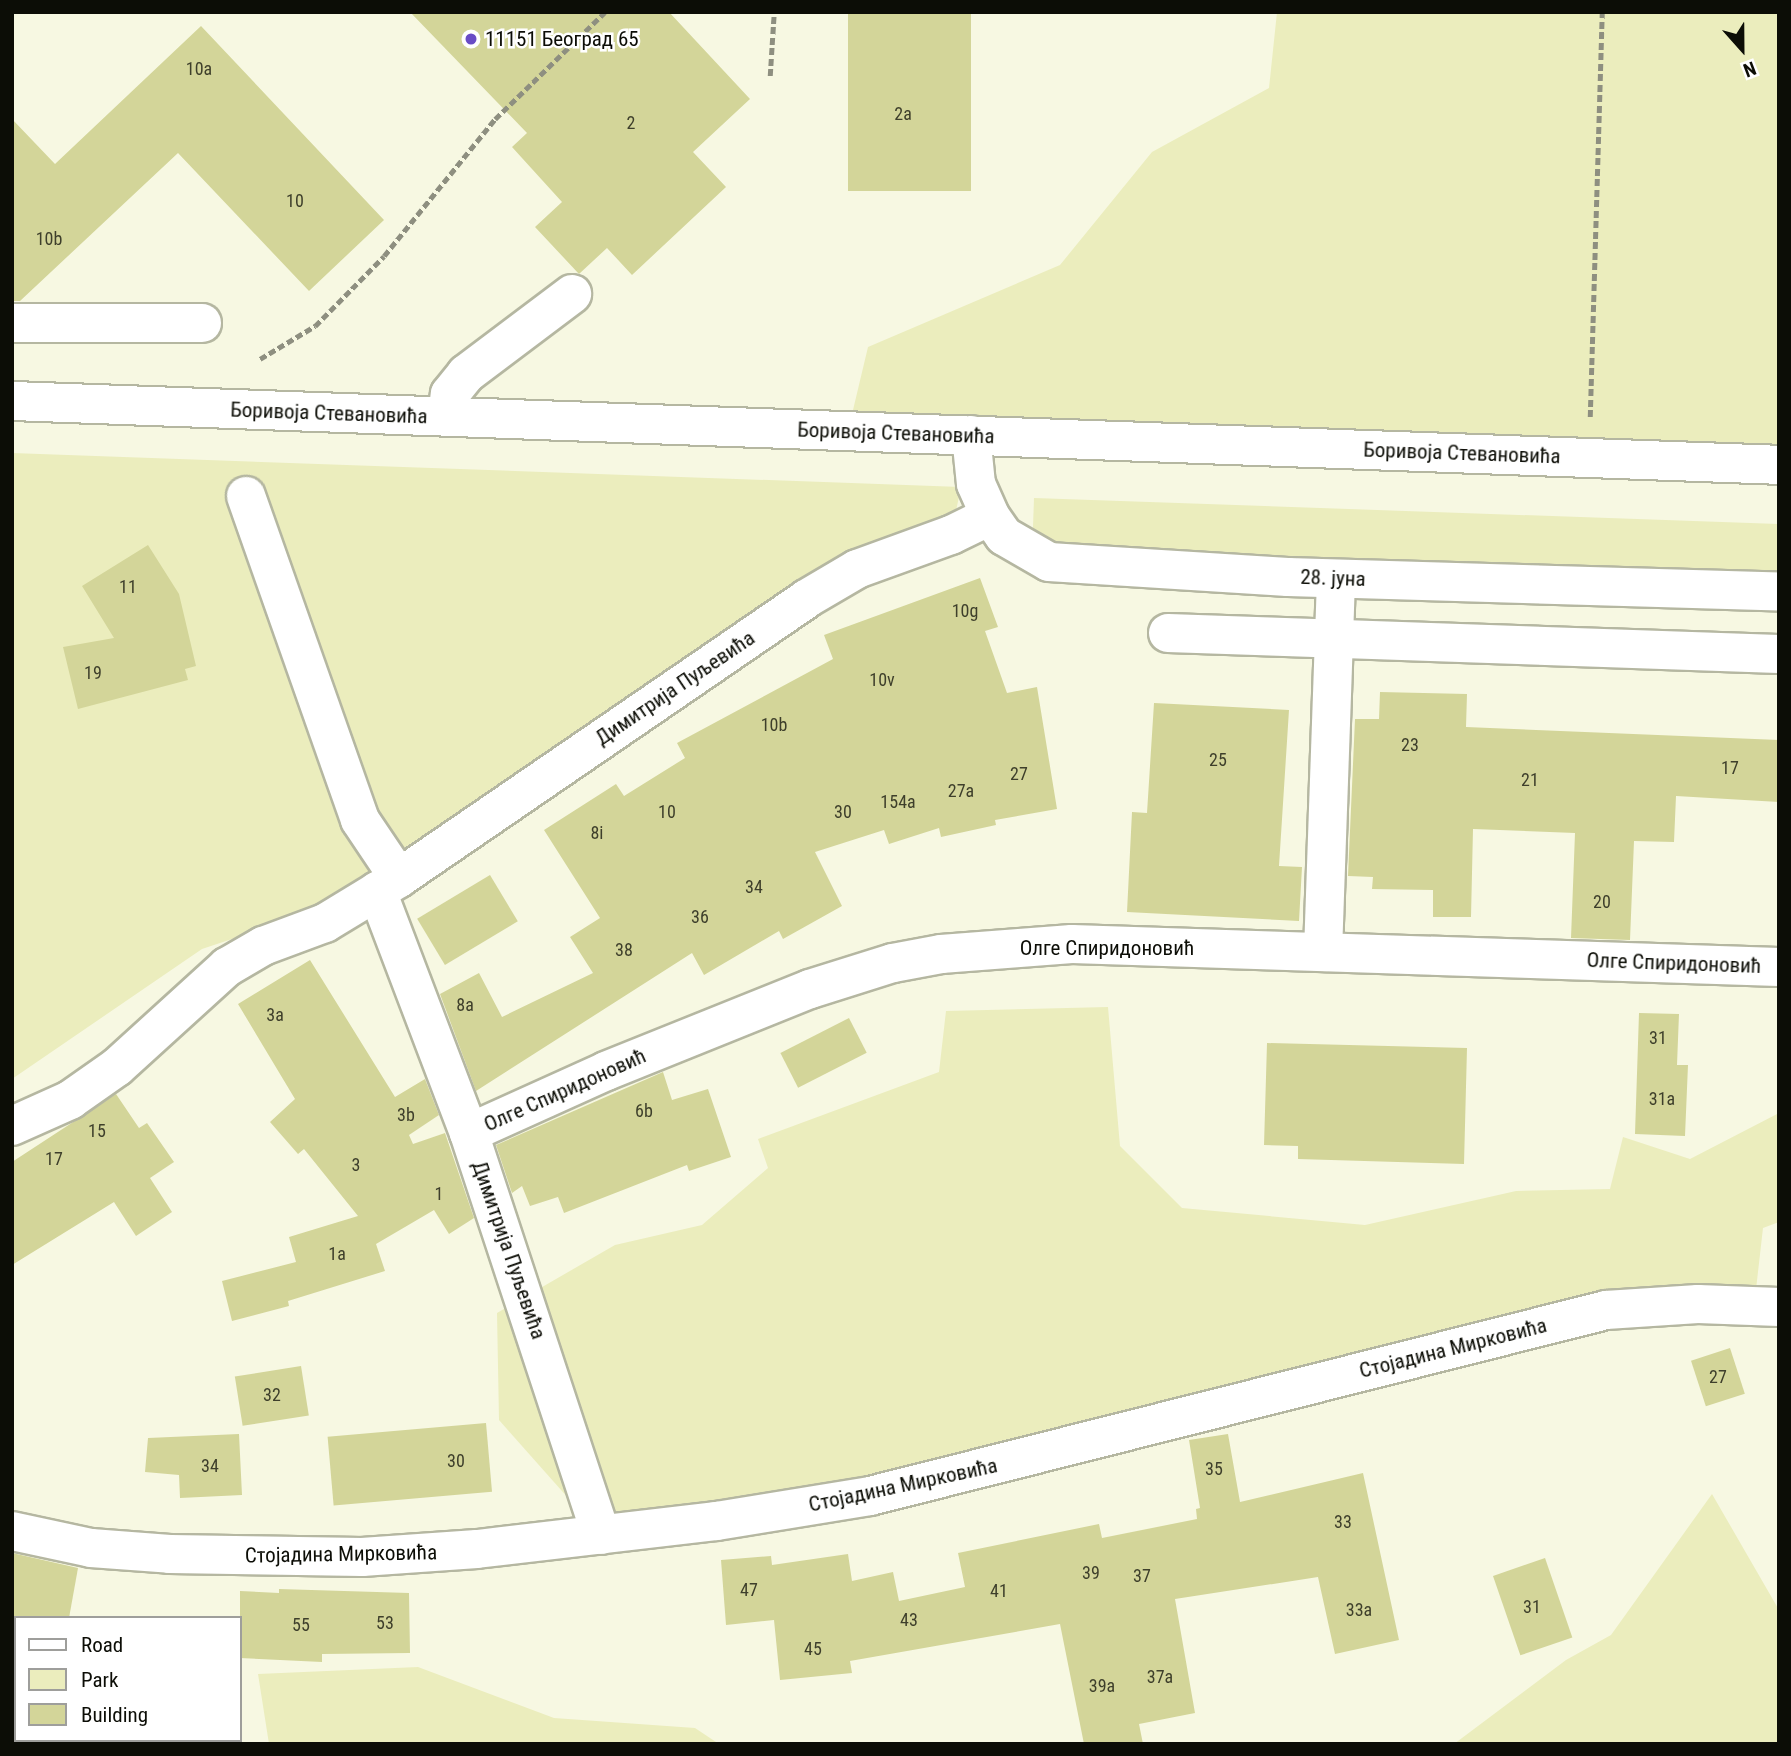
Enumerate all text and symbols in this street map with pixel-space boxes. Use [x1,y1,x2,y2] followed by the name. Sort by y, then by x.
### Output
[1707,14,1777,84] north arrow
[485,26,639,52] place label: 11151 Београд 65
[463,31,479,47] marker: 11151 Београд 65
[1740,56,1759,82] text: N
[186,58,212,80] house number: 10a
[894,103,912,125] house number: 2a
[627,112,635,134] house number: 2
[286,190,304,212] house number: 10
[36,228,62,250] house number: 10b
[230,397,428,429] street label: Боривоја Стевановића
[797,417,995,449] street label: Боривоја Стевановића
[1363,437,1561,469] street label: Боривоја Стевановића
[1300,564,1366,592] street label: 28. јуна
[119,576,137,598] house number: 11
[952,600,978,622] house number: 10g
[591,625,759,751] street label: Димитрија Пуљевића
[84,662,102,684] house number: 19
[869,669,895,691] house number: 10v
[761,714,787,736] house number: 10b
[1401,734,1419,756] house number: 23
[1209,749,1227,771] house number: 25
[1721,757,1739,779] house number: 17
[1010,763,1028,785] house number: 27
[1521,769,1539,791] house number: 21
[948,780,974,802] house number: 27a
[880,791,916,813] house number: 154a
[658,801,676,823] house number: 10
[834,801,852,823] house number: 30
[590,822,604,844] house number: 8i
[745,876,763,898] house number: 34
[1593,891,1611,913] house number: 20
[691,906,709,928] house number: 36
[1020,935,1194,961] street label: Олге Спиридоновић
[615,939,633,961] house number: 38
[1586,947,1762,979] street label: Олге Спиридоновић
[456,994,474,1016] house number: 8a
[266,1004,284,1026] house number: 3a
[1649,1027,1667,1049] house number: 31
[480,1043,650,1137] street label: Олге Спиридоновић
[1649,1088,1675,1110] house number: 31a
[635,1100,653,1122] house number: 6b
[397,1104,415,1126] house number: 3b
[88,1120,106,1142] house number: 15
[45,1148,63,1170] house number: 17
[352,1154,360,1176] house number: 3
[467,1158,551,1342] street label: Димитрија Пуљевића
[435,1183,443,1205] house number: 1
[328,1243,346,1265] house number: 1a
[1357,1313,1549,1383] street label: Стојадина Мирковића
[1709,1366,1727,1388] house number: 27
[263,1384,281,1406] house number: 32
[447,1450,465,1472] house number: 30
[806,1453,1000,1517] street label: Стојадина Мирковића
[201,1455,219,1477] house number: 34
[1205,1458,1223,1480] house number: 35
[1334,1511,1352,1533] house number: 33
[245,1540,437,1568] street label: Стојадина Мирковића
[1082,1562,1100,1584] house number: 39
[1133,1565,1151,1587] house number: 37
[740,1579,758,1601] house number: 47
[990,1580,1008,1602] house number: 41
[1523,1596,1541,1618] house number: 31
[1346,1599,1372,1621] house number: 33a
[900,1609,918,1631] house number: 43
[376,1612,394,1634] house number: 53
[292,1614,310,1636] house number: 55
[14,1616,242,1742] legend
[81,1633,123,1657] text: Road
[804,1638,822,1660] house number: 45
[1147,1666,1173,1688] house number: 37a
[81,1668,118,1692] text: Park
[1089,1675,1115,1697] house number: 39a
[81,1703,148,1727] text: Building

